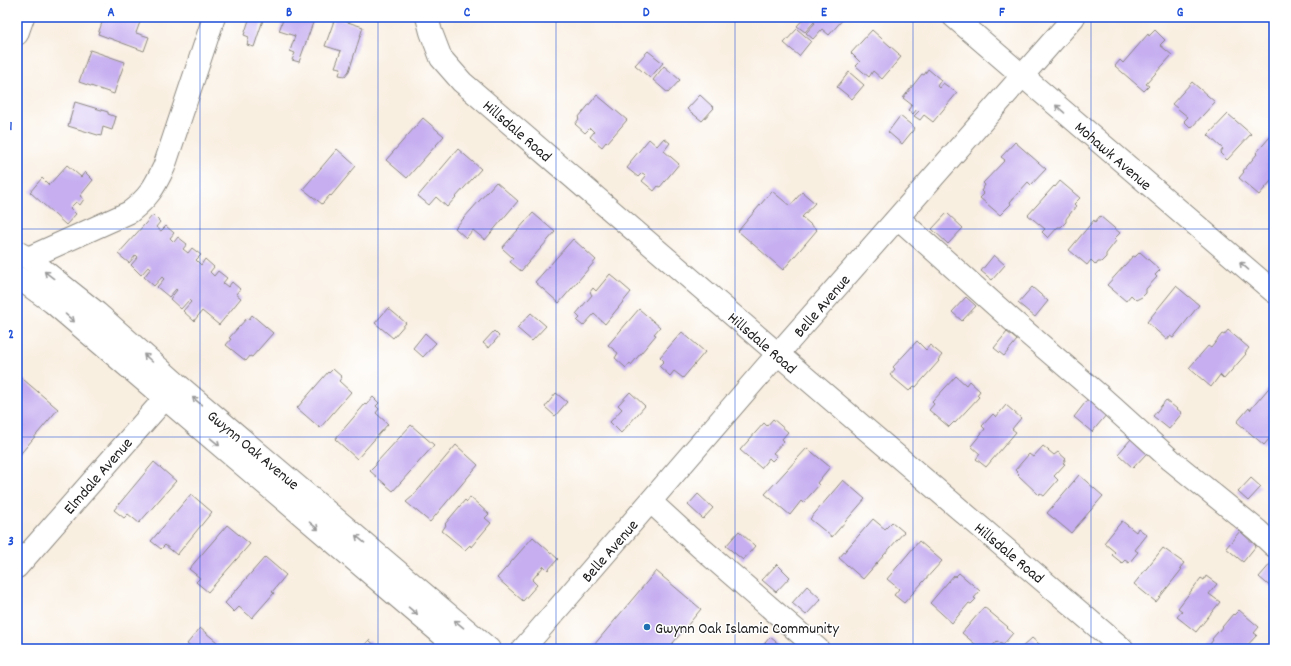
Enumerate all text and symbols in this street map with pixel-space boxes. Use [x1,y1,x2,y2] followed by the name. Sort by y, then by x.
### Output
[107,4,115,23] text: A
[286,4,292,23] text: B
[464,4,471,23] text: C
[643,4,650,23] text: D
[821,4,828,23] text: E
[999,4,1005,23] text: F
[1177,4,1184,23] text: G
[477,95,556,168] street label: Hillsdale Road
[1056,105,1066,114] one-way arrow
[1069,117,1156,197] street label: Mohawk Avenue
[10,118,13,137] text: 1
[1239,262,1250,271] one-way arrow
[43,270,54,279] one-way arrow
[789,270,857,343] street label: Belle Avenue
[722,307,801,380] street label: Hillsdale Road
[65,313,75,322] one-way arrow
[8,326,14,345] text: 2
[143,353,153,363] one-way arrow
[192,396,202,405] one-way arrow
[201,405,303,496] street label: Gwynn Oak Avenue
[59,433,139,520] street label: Elmdale Avenue
[210,438,221,447] one-way arrow
[577,515,645,588] street label: Belle Avenue
[968,518,1048,590] street label: Hillsdale Road
[309,522,320,531] one-way arrow
[8,533,14,552] text: 3
[355,535,365,544] one-way arrow
[408,606,419,615] one-way arrow
[655,618,839,641] place label: Gwynn Oak Islamic Community
[454,619,464,628] one-way arrow
[642,622,652,632] marker: Gwynn Oak Islamic Community

